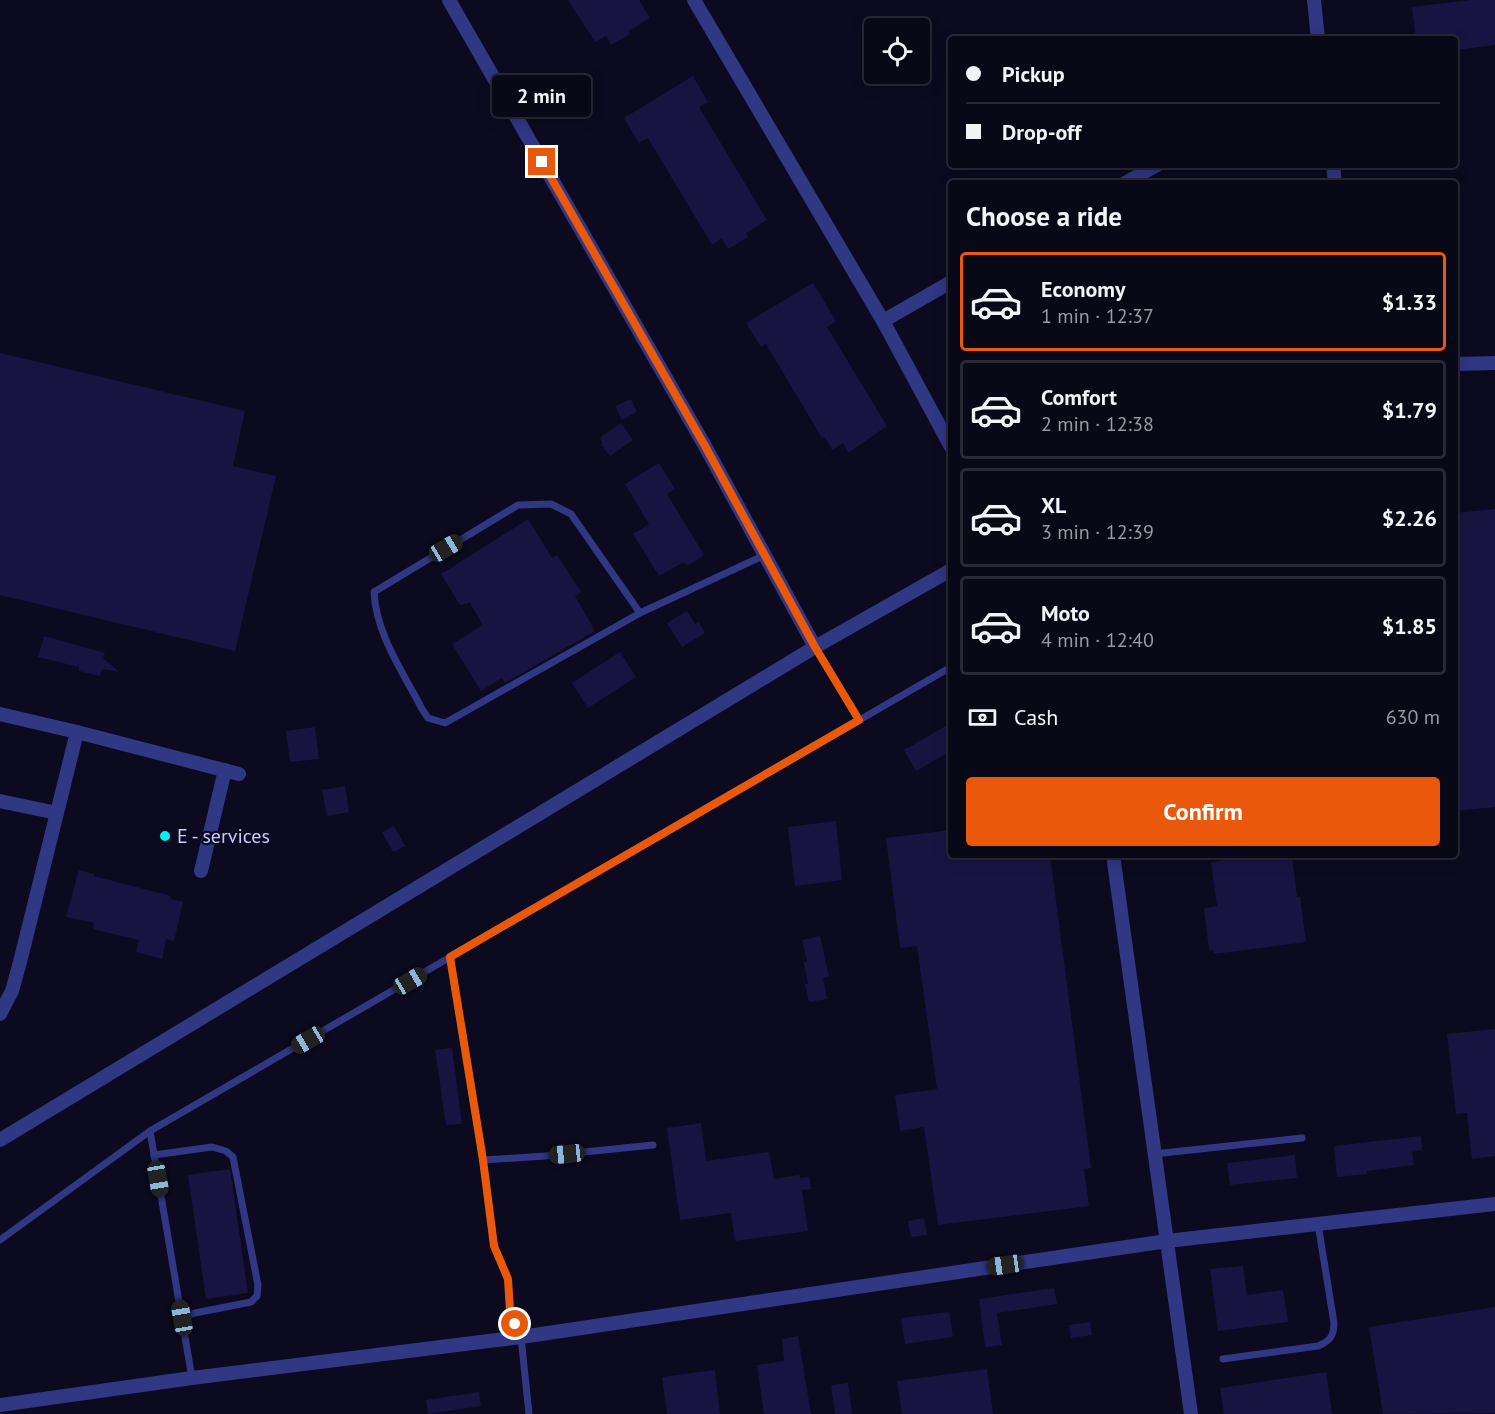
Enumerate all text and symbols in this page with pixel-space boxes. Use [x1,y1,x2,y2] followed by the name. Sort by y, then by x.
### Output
[864,18,930,84] map controls
[864,18,930,84] button: locate
[1002,60,1065,88] text: Pickup
[492,75,592,117] callout: 2 min
[517,83,566,109] text: 2 min
[1002,118,1081,146] text: Drop-off
[528,148,555,175] route end
[966,199,1122,233] text: Choose a ride
[969,275,1023,329] icon: car
[1041,275,1125,303] text: Economy
[1382,288,1437,316] text: $1.33
[1041,303,1154,329] text: 1 min · 12:37
[969,383,1023,437] icon: car
[1041,383,1117,411] text: Comfort
[1382,396,1437,424] text: $1.79
[1041,411,1154,437] text: 2 min · 12:38
[969,491,1023,545] icon: car
[1041,491,1066,519] text: XL
[1382,504,1437,532] text: $2.26
[1041,519,1154,545] text: 3 min · 12:39
[426,531,466,565] car
[969,599,1023,653] icon: car
[1041,599,1090,627] text: Moto
[1382,612,1437,640] text: $1.85
[1041,627,1154,653] text: 4 min · 12:40
[966,701,999,734] icon: cash
[1014,703,1058,731] text: Cash
[1386,704,1440,730] text: 630 m
[966,777,1440,846] button: Confirm
[177,823,270,849] place label: E - services
[158,829,172,843] marker: E - services
[390,964,430,998] car
[288,1023,328,1057] car
[548,1143,586,1165] car
[146,1160,170,1198] car
[986,1254,1024,1276] car
[170,1299,194,1337] car
[501,1310,528,1337] route start

